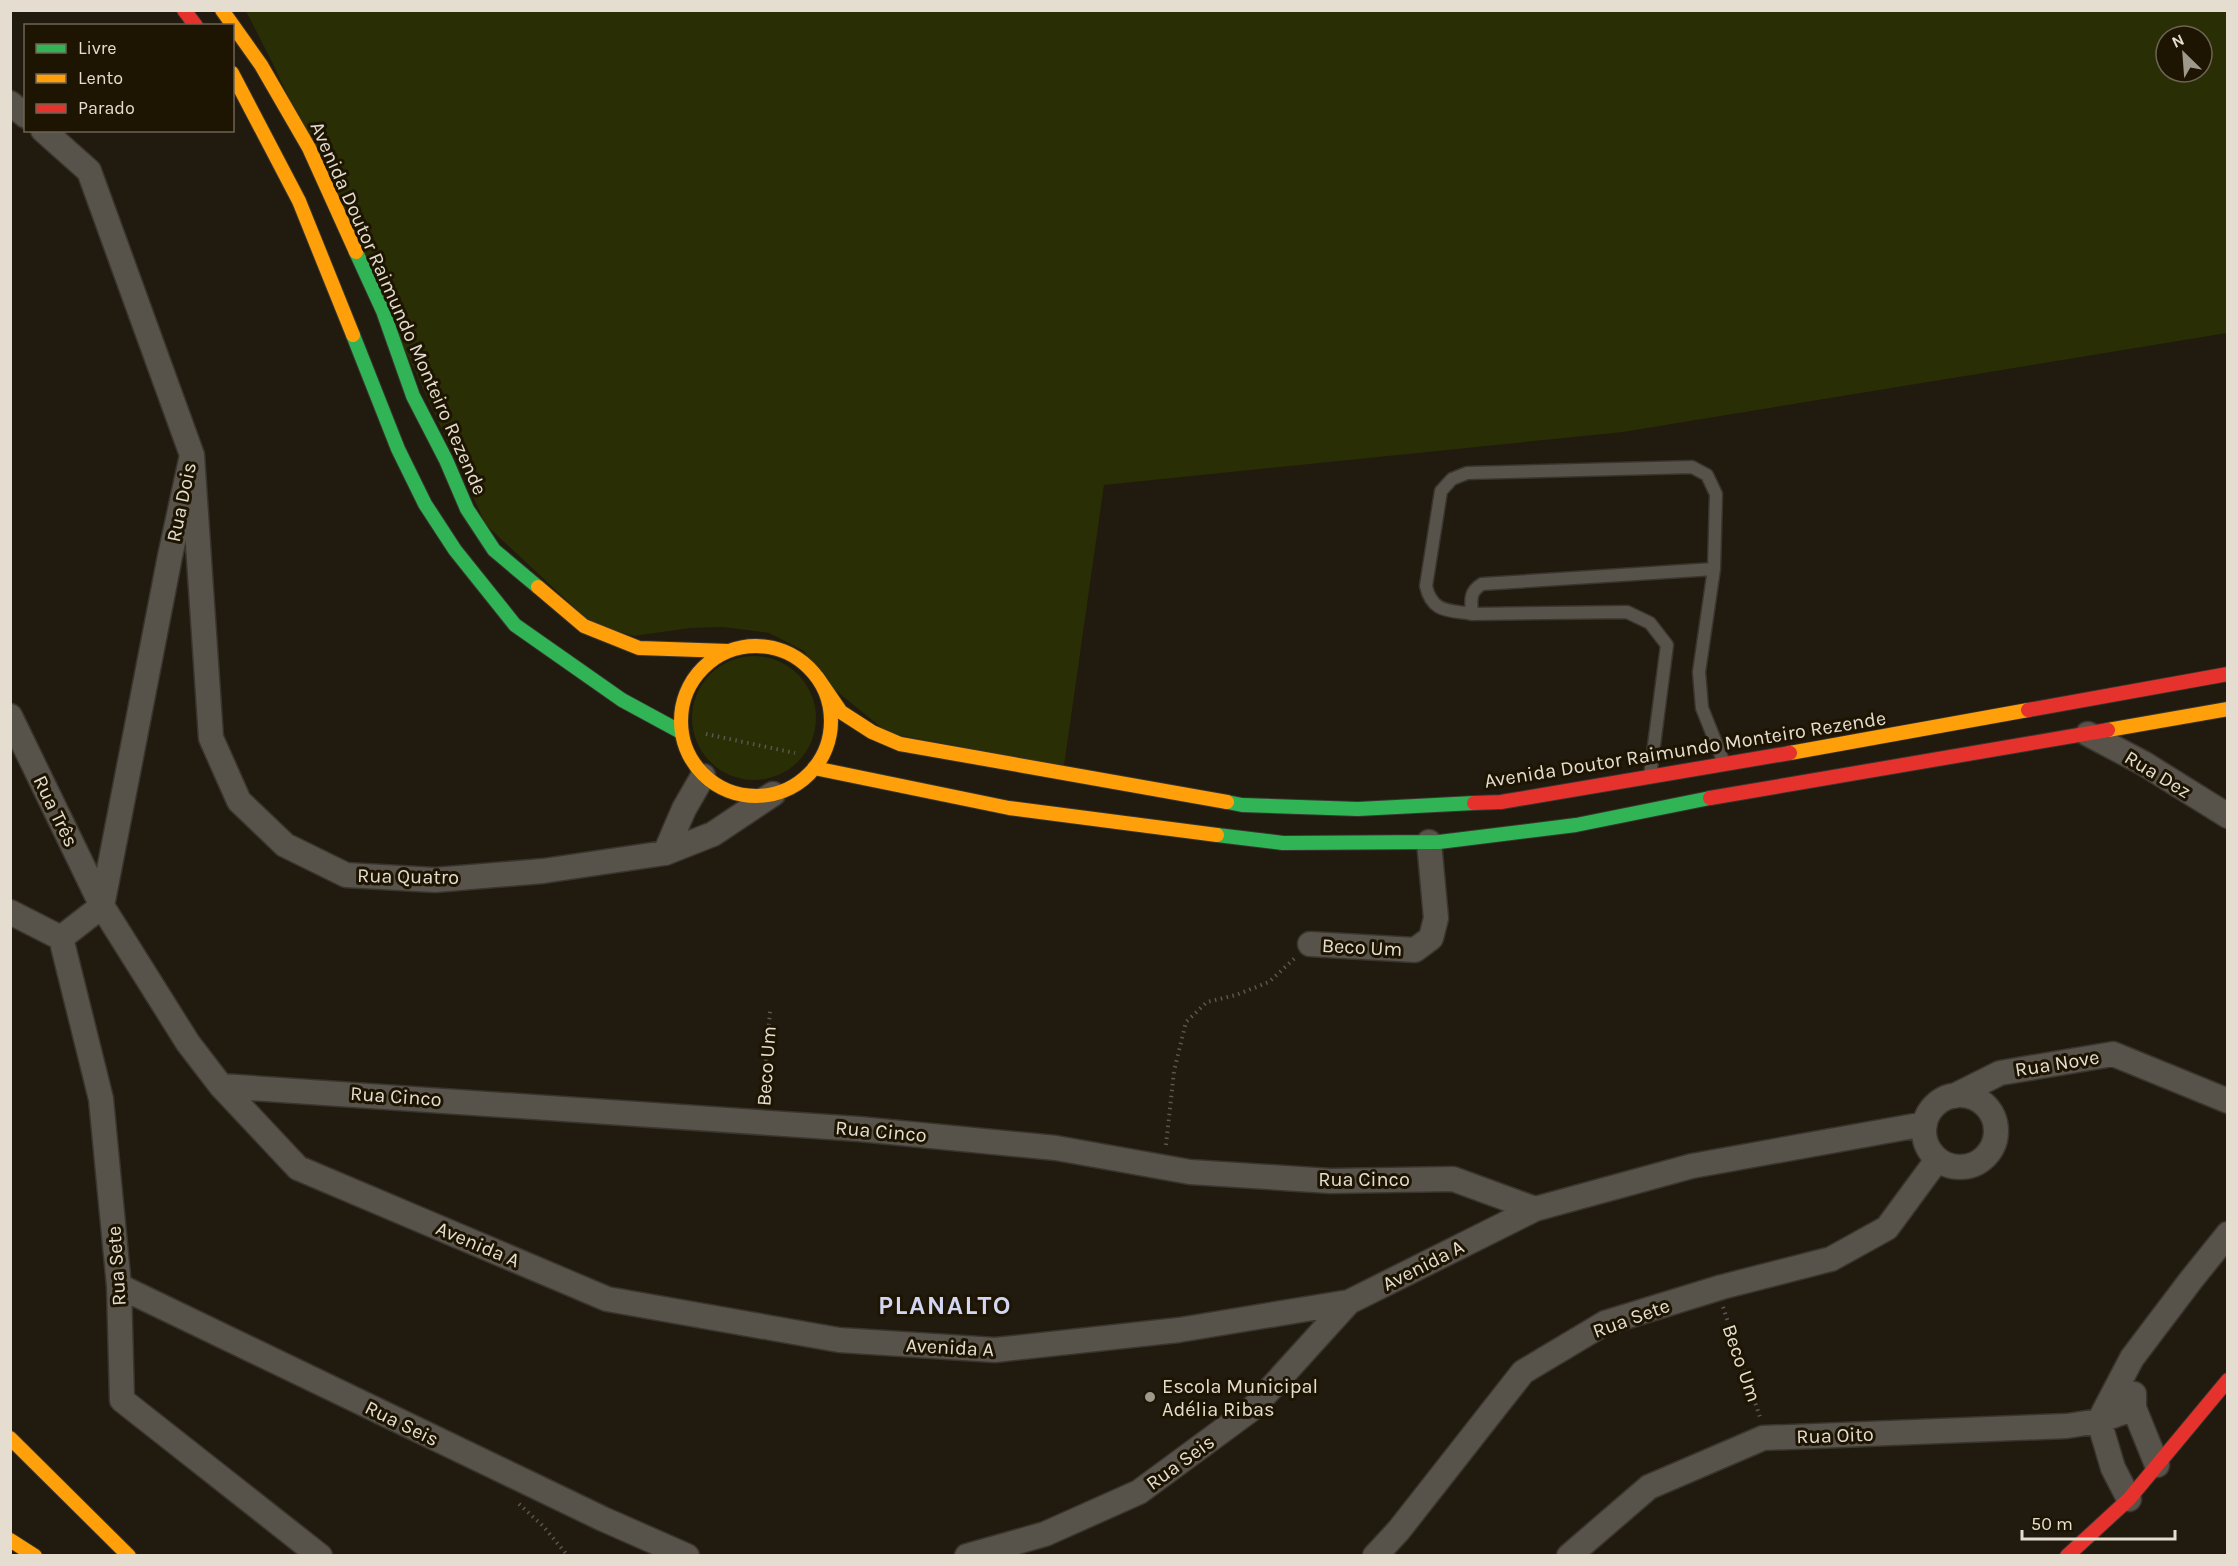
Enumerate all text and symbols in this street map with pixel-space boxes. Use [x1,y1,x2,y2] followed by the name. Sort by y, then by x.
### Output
[24,24,234,132] legend
[2154,24,2214,84] north arrow
[2169,30,2187,52] text: N
[78,37,117,59] text: Livre
[78,67,123,89] text: Lento
[78,97,135,119] text: Parado
[305,118,492,499] street label: Avenida Doutor Raimundo Monteiro Rezende
[162,460,201,544] street label: Rua Dois
[1483,706,1888,793] street label: Avenida Doutor Raimundo Monteiro Rezende
[2120,746,2195,803] street label: Rua Dez
[28,772,83,851] street label: Rua Três
[357,864,459,889] street label: Rua Quatro
[1321,934,1403,961] street label: Beco Um
[752,1025,781,1107] street label: Beco Um
[2013,1045,2101,1082] street label: Rua Nove
[349,1082,442,1111] street label: Rua Cinco
[834,1116,928,1147] street label: Rua Cinco
[1318,1168,1410,1191] street label: Rua Cinco
[433,1217,523,1272] street label: Avenida A
[102,1225,131,1307] street label: Rua Sete
[1379,1235,1468,1296] street label: Avenida A
[878,1290,1012,1321] district label: PLANALTO
[1590,1294,1673,1343] street label: Rua Sete
[1718,1321,1766,1405] street label: Beco Um
[905,1334,995,1361] street label: Avenida A
[1162,1375,1318,1421] place label: Escola Municipal Adélia Ribas
[1143,1390,1157,1404] marker: Escola Municipal Adélia Ribas
[361,1396,442,1451] street label: Rua Seis
[1796,1423,1874,1448] street label: Rua Oito
[1142,1430,1219,1495] street label: Rua Seis
[2022,1503,2175,1541] scale bar
[2031,1513,2073,1535] text: 50 m

